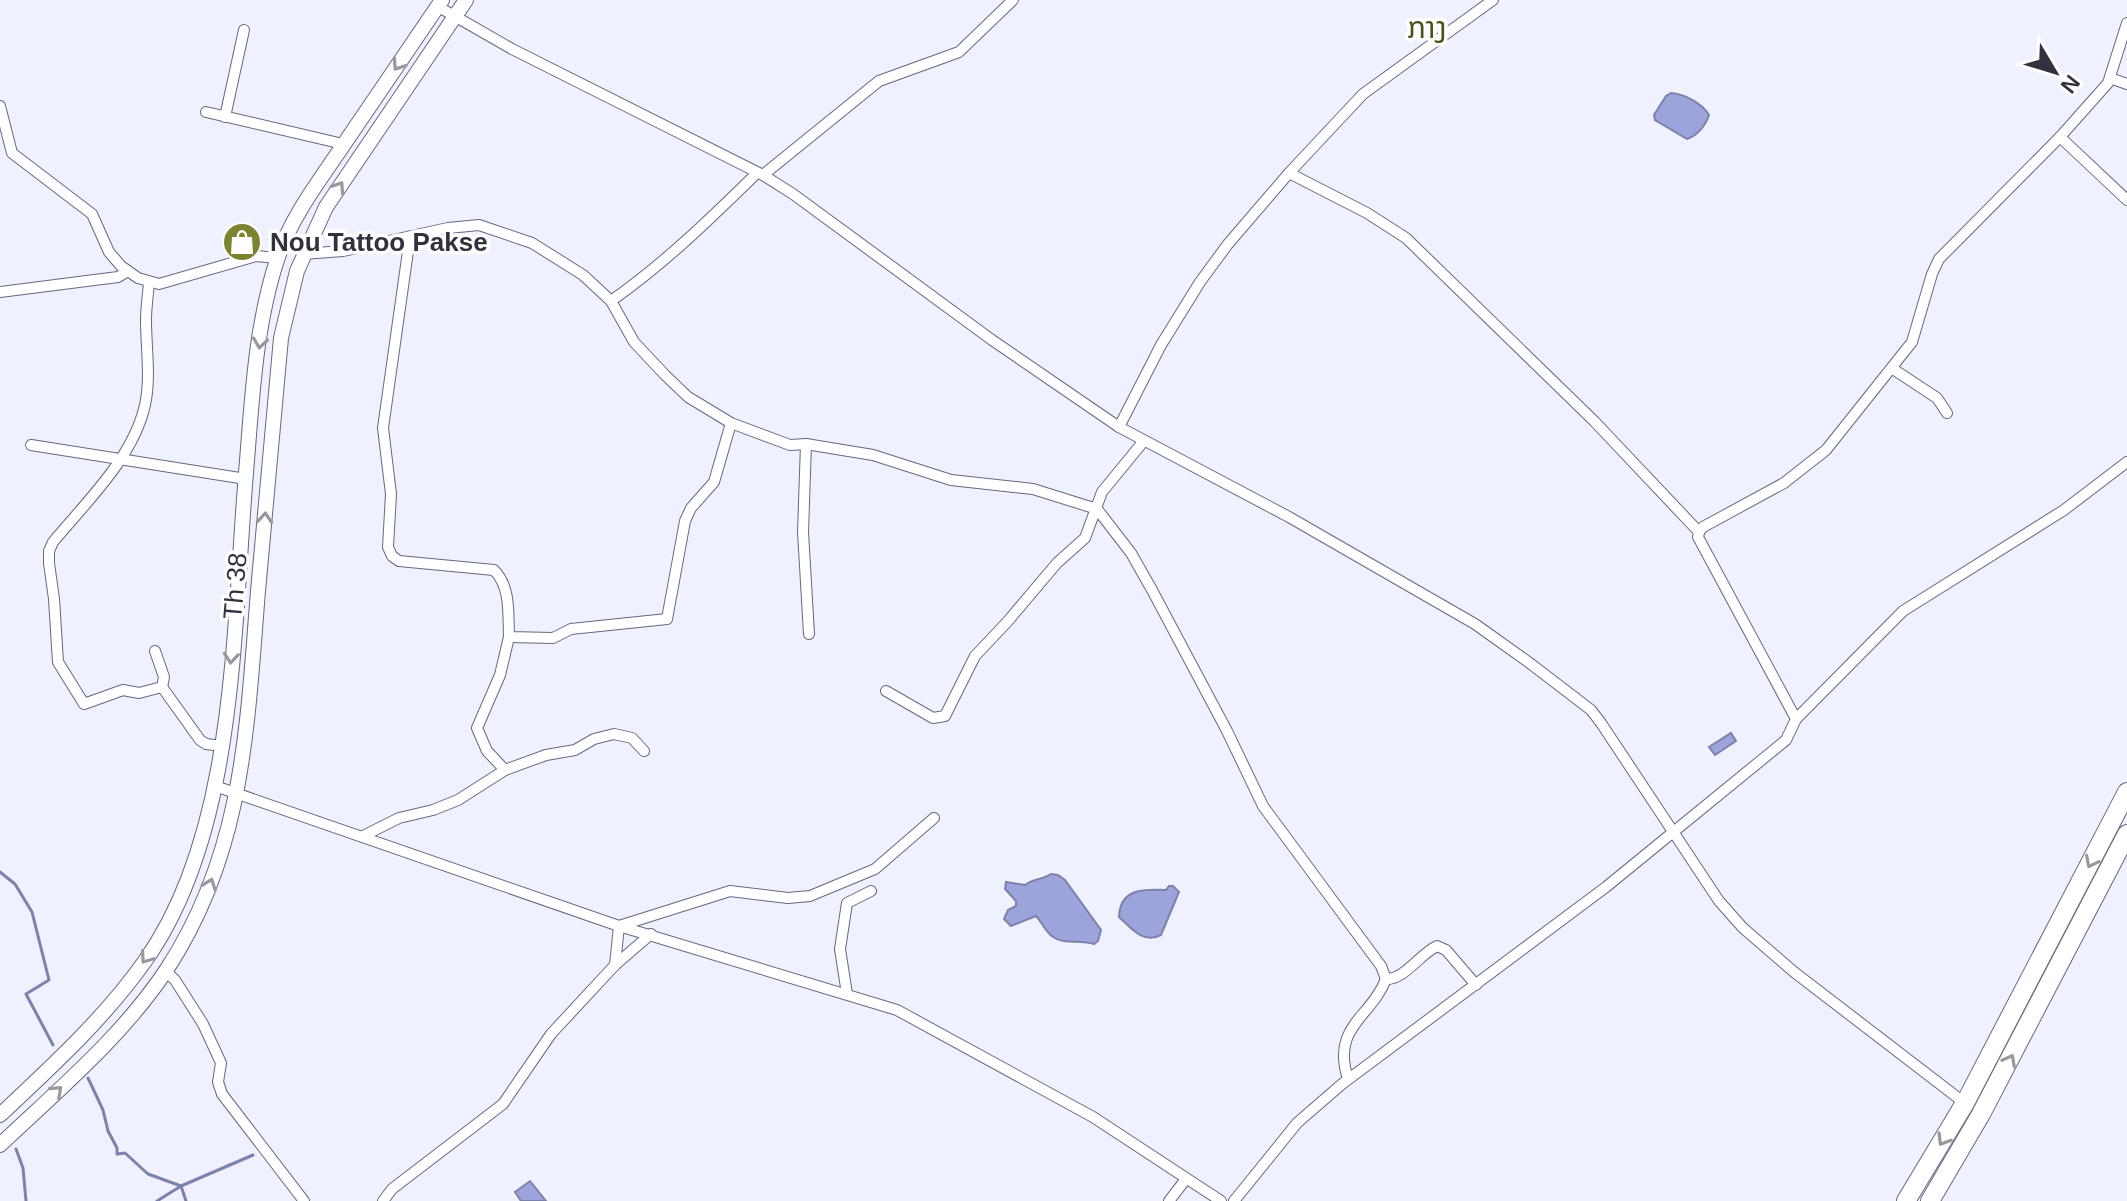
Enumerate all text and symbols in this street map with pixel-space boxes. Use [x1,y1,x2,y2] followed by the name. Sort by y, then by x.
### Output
[1407,11,1447,44] district label: ກາງ
[2015,32,2095,112] north arrow
[393,56,408,70] one-way arrow
[2056,70,2085,98] text: N
[329,181,344,195] one-way arrow
[221,221,263,263] shop icon: Nou Tattoo Pakse
[270,227,488,257] place label: Nou Tattoo Pakse
[252,337,269,350] one-way arrow
[256,511,273,524] one-way arrow
[217,552,253,620] street label: Th 38
[223,652,240,665] one-way arrow
[2086,853,2101,868] one-way arrow
[200,878,217,892] one-way arrow
[141,950,156,964] one-way arrow
[2000,1054,2015,1068] one-way arrow
[48,1086,62,1101] one-way arrow
[1938,1132,1953,1146] one-way arrow

